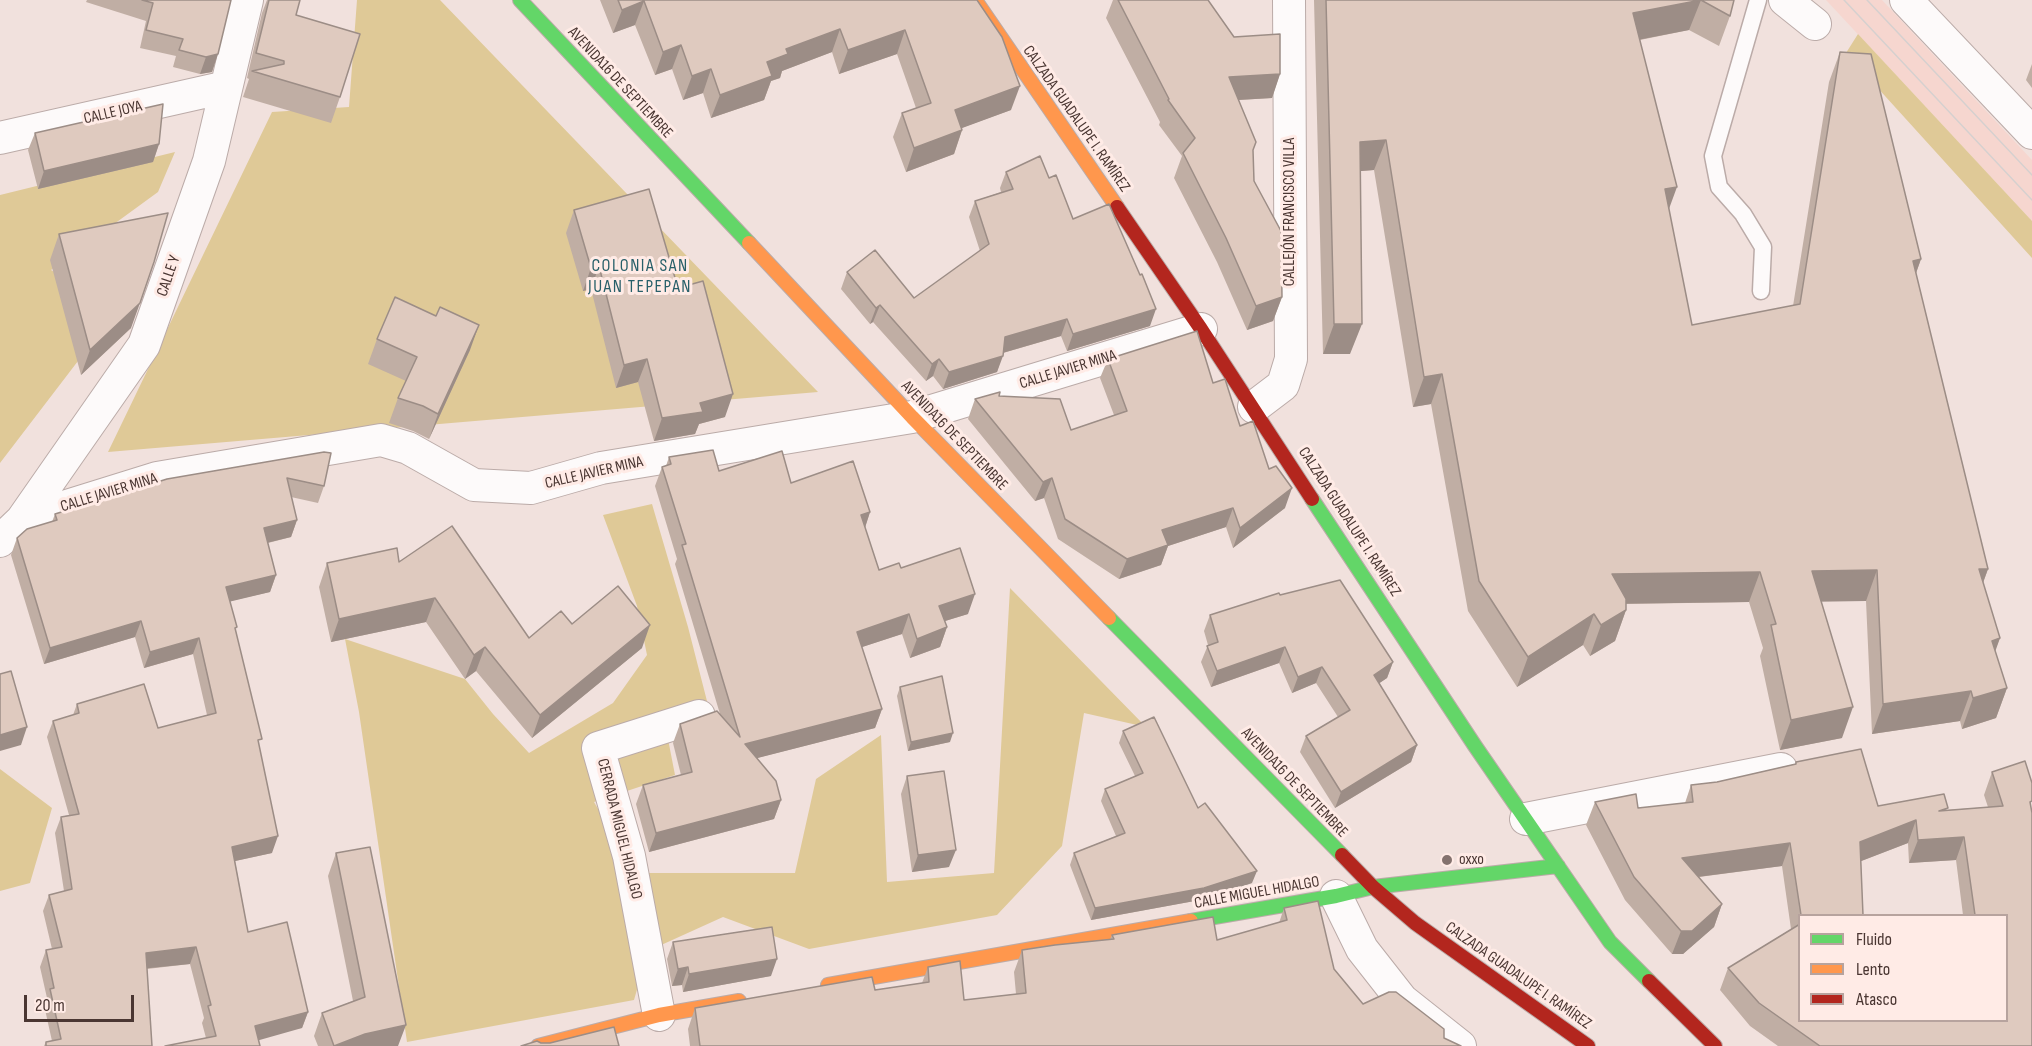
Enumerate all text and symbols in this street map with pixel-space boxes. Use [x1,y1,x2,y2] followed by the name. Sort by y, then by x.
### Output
[563,23,677,143] street label: AVENIDA16 DE SEPTIEMBRE
[1018,42,1134,196] street label: CALZADA GUADALUPE I. RAMÍREZ
[82,97,144,129] street label: CALLE JOYA
[1280,138,1300,286] street label: CALLEJÓN FRANCISCO VILLA
[153,253,185,299] street label: CALLE Y
[588,255,692,298] district label: COLONIA SAN JUAN TEPEPAN
[1017,346,1119,394] street label: CALLE JAVIER MINA
[897,377,1011,495] street label: AVENIDA16 DE SEPTIEMBRE
[1294,444,1404,600] street label: CALZADA GUADALUPE I. RAMÍREZ
[543,452,645,494] street label: CALLE JAVIER MINA
[58,469,160,517] street label: CALLE JAVIER MINA
[1237,724,1351,842] street label: AVENIDA16 DE SEPTIEMBRE
[592,757,646,901] street label: CERRADA MIGUEL HIDALGO
[1459,850,1484,870] place label: oxxo
[1440,853,1454,867] marker: oxxo
[1193,873,1321,913] street label: CALLE MIGUEL HIDALGO
[1798,914,2008,1022] legend
[1441,918,1595,1034] street label: CALZADA GUADALUPE I. RAMÍREZ
[1856,929,1892,950] text: Fluido
[1856,959,1890,980] text: Lento
[27,983,136,1021] scale bar
[1856,989,1897,1010] text: Atasco
[35,995,65,1016] text: 20 m

